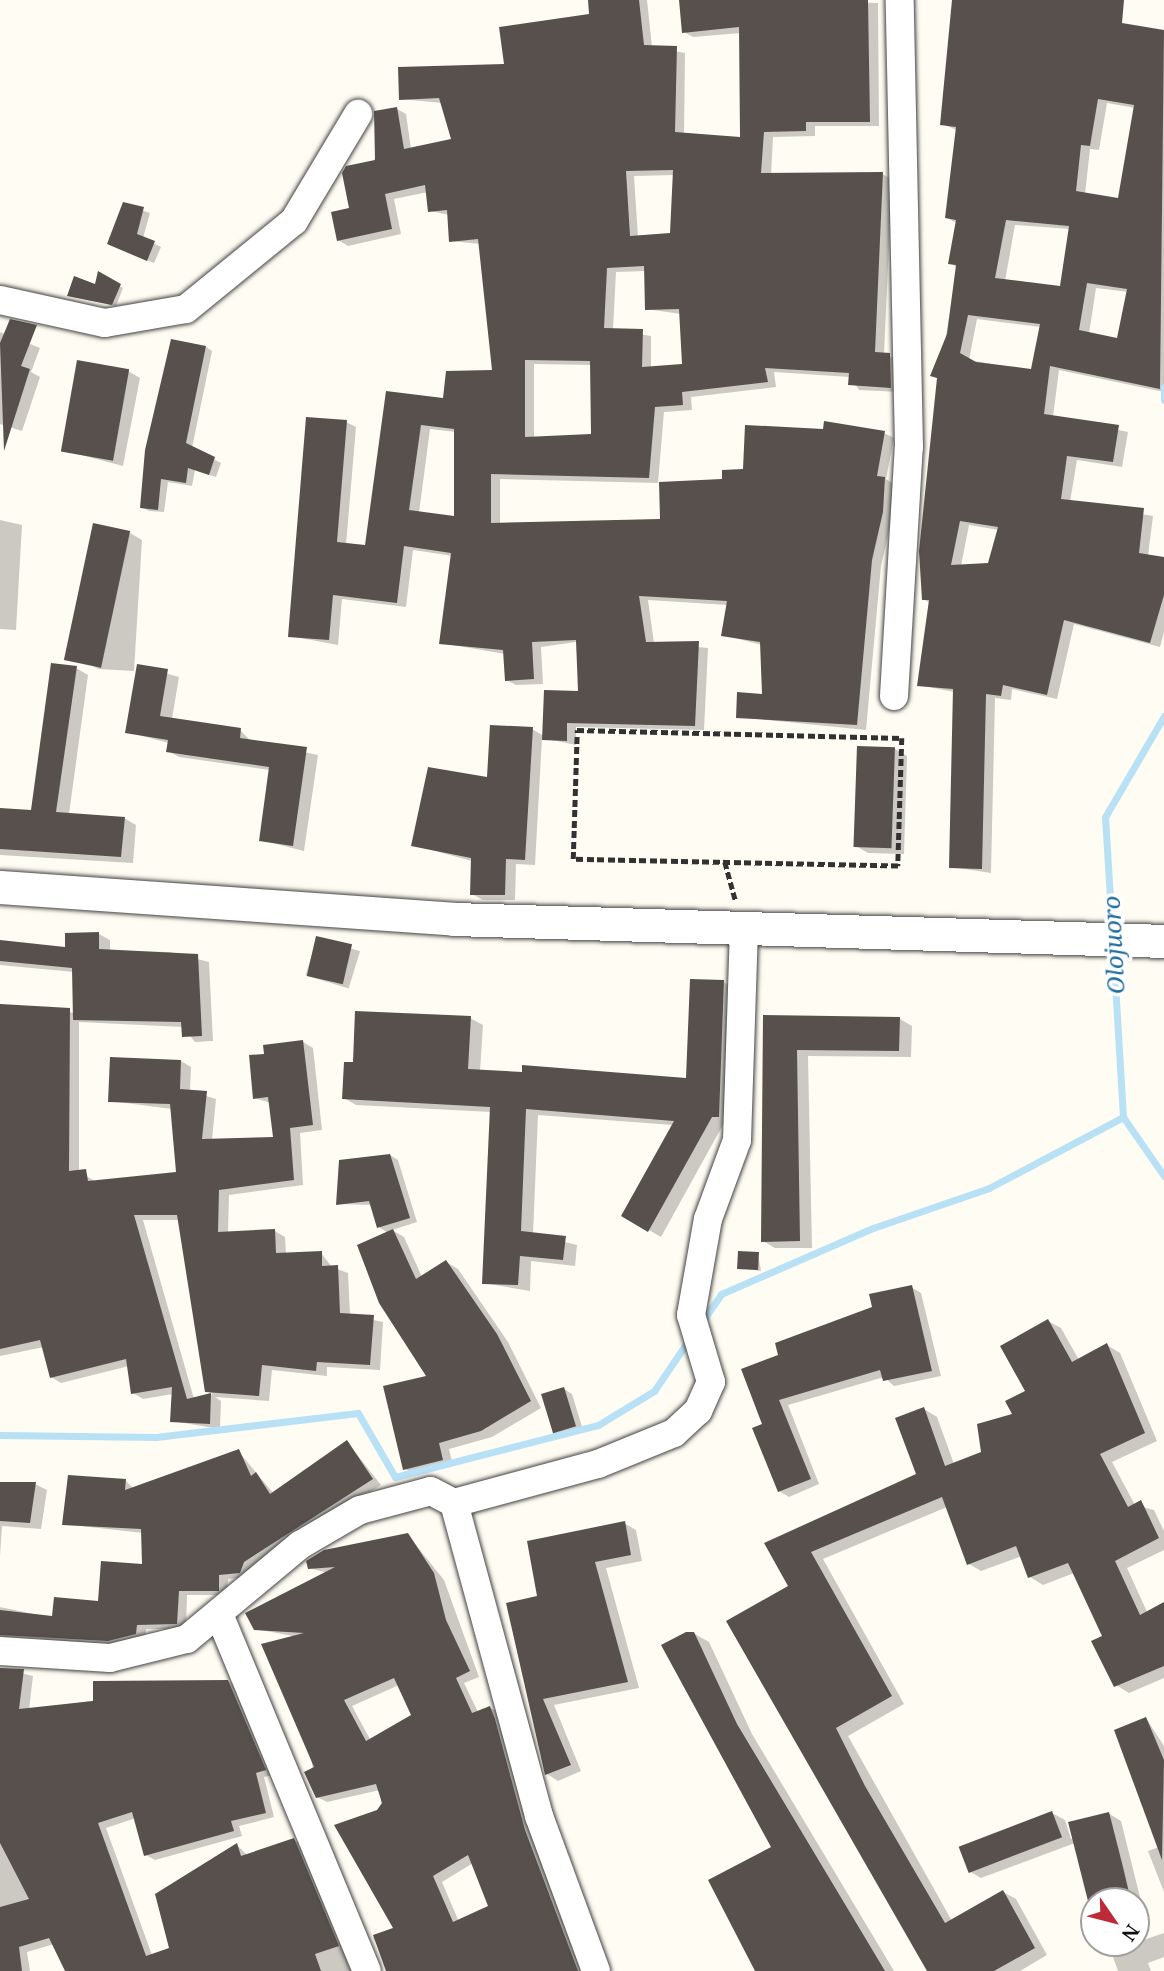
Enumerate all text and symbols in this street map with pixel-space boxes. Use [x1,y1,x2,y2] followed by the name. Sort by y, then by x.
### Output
[1096,895,1130,995] water label: Olojuoro
[1080,1887,1150,1957] north arrow
[1116,1919,1146,1946] text: N

